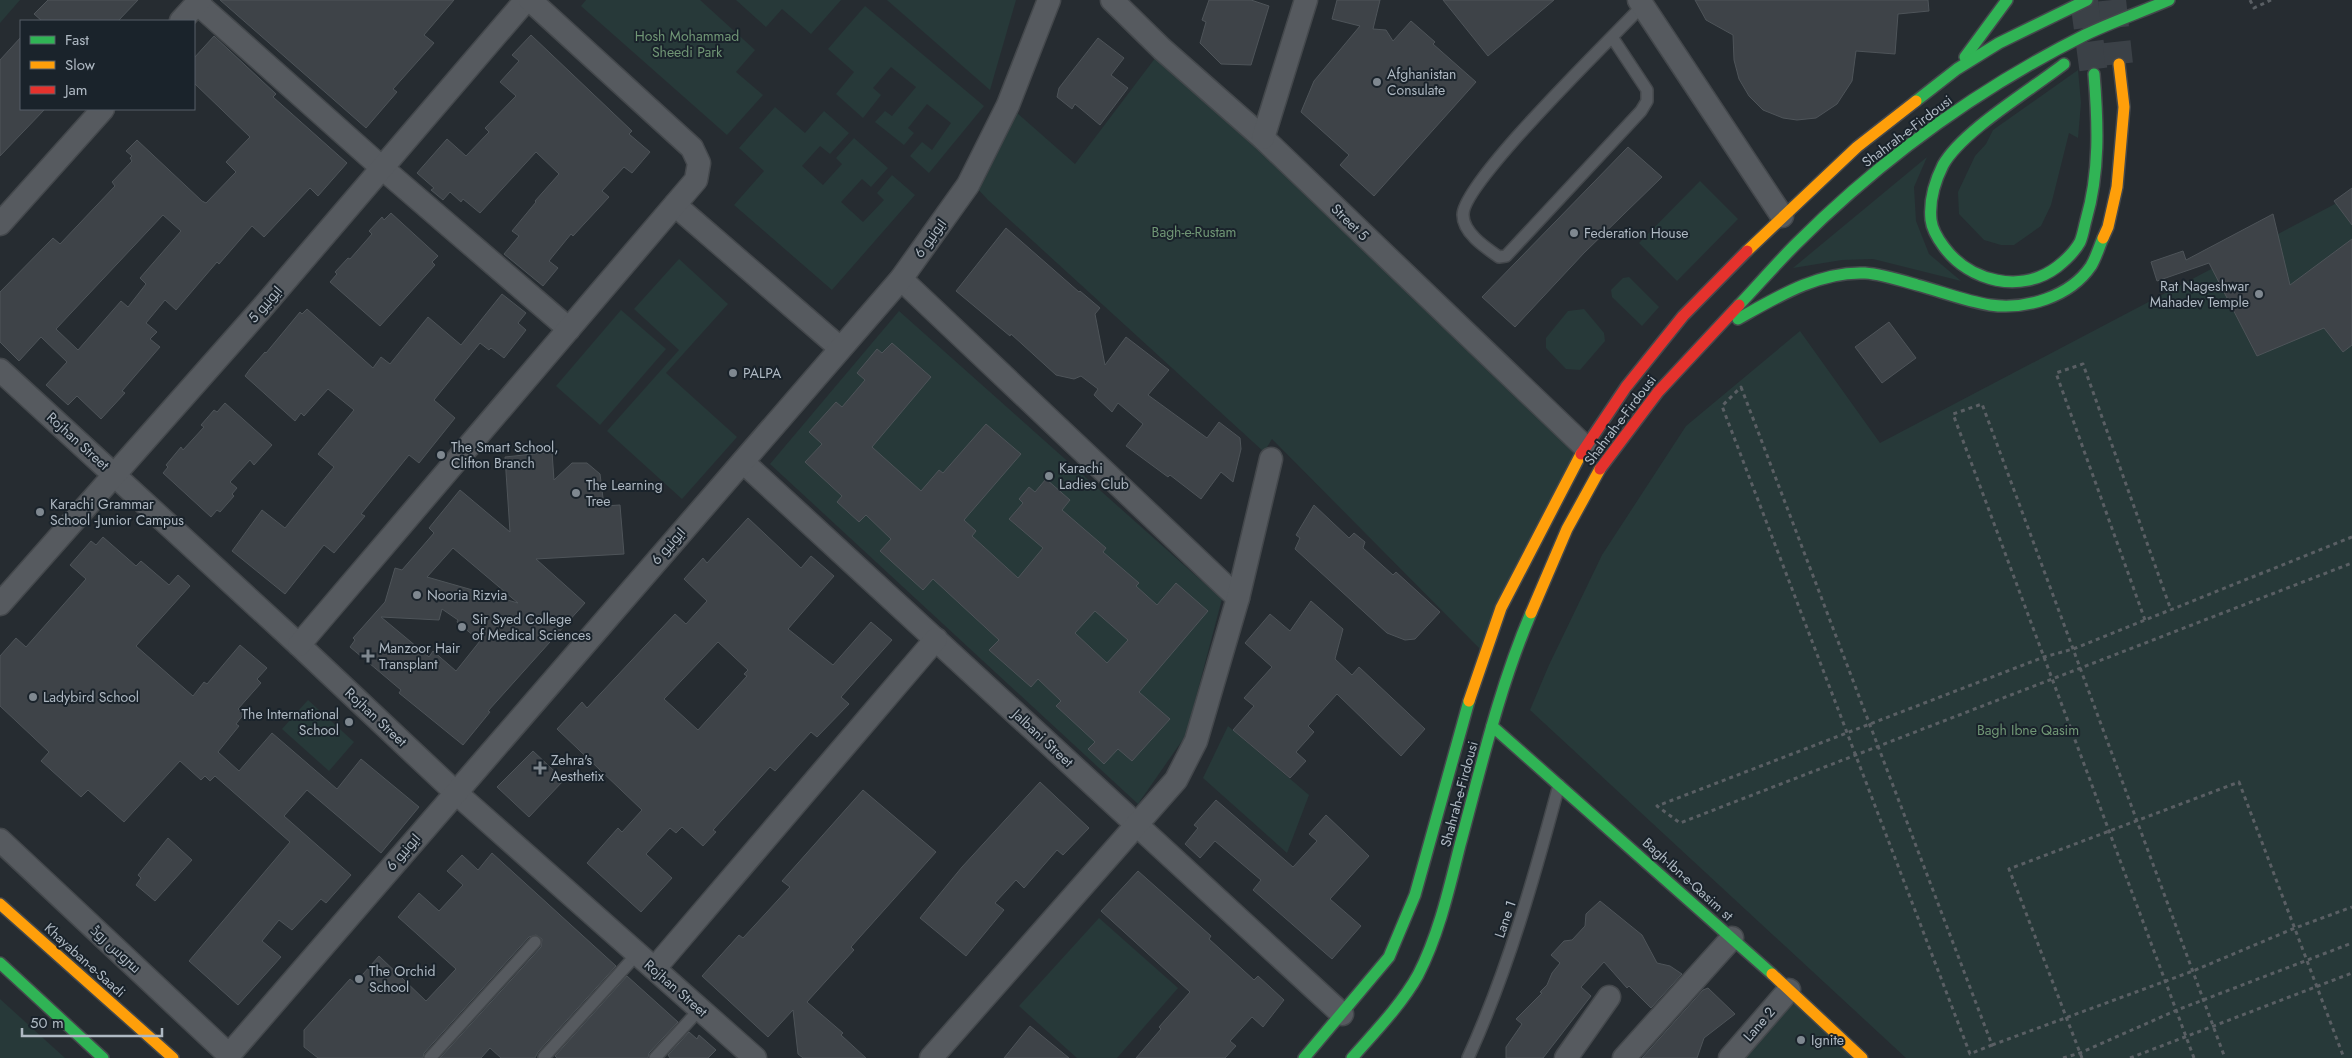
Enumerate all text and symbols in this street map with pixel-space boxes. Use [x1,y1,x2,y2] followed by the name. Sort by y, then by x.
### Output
[20,20,195,110] legend
[635,26,739,62] park label: Hosh Mohammad Sheedi Park
[65,29,89,51] text: Fast
[65,54,96,76] text: Slow
[1387,64,1456,100] place label: Afghanistan Consulate
[1371,76,1383,88] marker: Afghanistan Consulate
[63,79,88,101] text: Jam
[1858,90,1956,172] street label: Shahrah-e-Firdousi
[1327,199,1373,245] street label: Street 5
[909,214,951,262] street label: ایونیو 6
[1152,222,1236,242] park label: Bagh-e-Rustam
[1584,223,1689,243] place label: Federation House
[1568,227,1580,239] marker: Federation House
[2150,276,2249,312] place label: Rat Nageshwar Mahadev Temple
[243,281,287,327] street label: ایونیو 5
[2253,288,2265,300] marker: Rat Nageshwar Mahadev Temple
[743,363,782,383] place label: PALPA
[727,367,739,379] marker: PALPA
[1579,371,1661,469] street label: Shahrah-e-Firdousi
[42,407,114,475] street label: Rojhan Street
[451,437,559,473] place label: The Smart School, Clifton Branch
[435,449,447,461] marker: The Smart School, Clifton Branch
[1059,458,1129,494] place label: Karachi Ladies Club
[1043,470,1055,482] marker: Karachi Ladies Club
[586,475,663,511] place label: The Learning Tree
[570,487,582,499] marker: The Learning Tree
[50,494,184,530] place label: Karachi Grammar School -Junior Campus
[34,506,46,518] marker: Karachi Grammar School -Junior Campus
[646,523,690,569] street label: ایونیو 6
[427,585,507,605] place label: Nooria Rizvia
[411,589,423,601] marker: Nooria Rizvia
[472,609,591,645] place label: Sir Syed College of Medical Sciences
[456,621,468,633] marker: Sir Syed College of Medical Sciences
[379,638,460,674] place label: Manzoor Hair Transplant
[361,649,375,663] marker: Manzoor Hair Transplant
[341,683,412,751] street label: Rojhan Street
[43,687,139,707] place label: Ladybird School
[27,691,39,703] marker: Ladybird School
[1007,703,1078,772] street label: Jalbani Street
[242,704,339,740] place label: The International School
[343,716,355,728] marker: The International School
[1977,720,2079,740] park label: Bagh Ibne Qasim
[1435,739,1483,849] street label: Shahrah-e-Firdousi
[551,750,604,786] place label: Zehra's Aesthetix
[533,761,547,775] marker: Zehra's Aesthetix
[381,829,425,875] street label: ایونیو 6
[1638,833,1738,926] street label: Bagh-Ibn-e-Qasim st
[1489,898,1521,940] street label: Lane 1
[40,918,130,1002] street label: Khayaban-e-Saadi
[86,920,146,978] street label: سروس روڈ
[640,955,712,1022] street label: Rojhan Street
[369,961,436,997] place label: The Orchid School
[353,973,365,985] marker: The Orchid School
[1738,1002,1780,1046] street label: Lane 2
[22,1006,162,1038] scale bar
[30,1012,64,1034] text: 50 m
[1811,1030,1844,1050] place label: Ignite
[1795,1034,1807,1046] marker: Ignite

